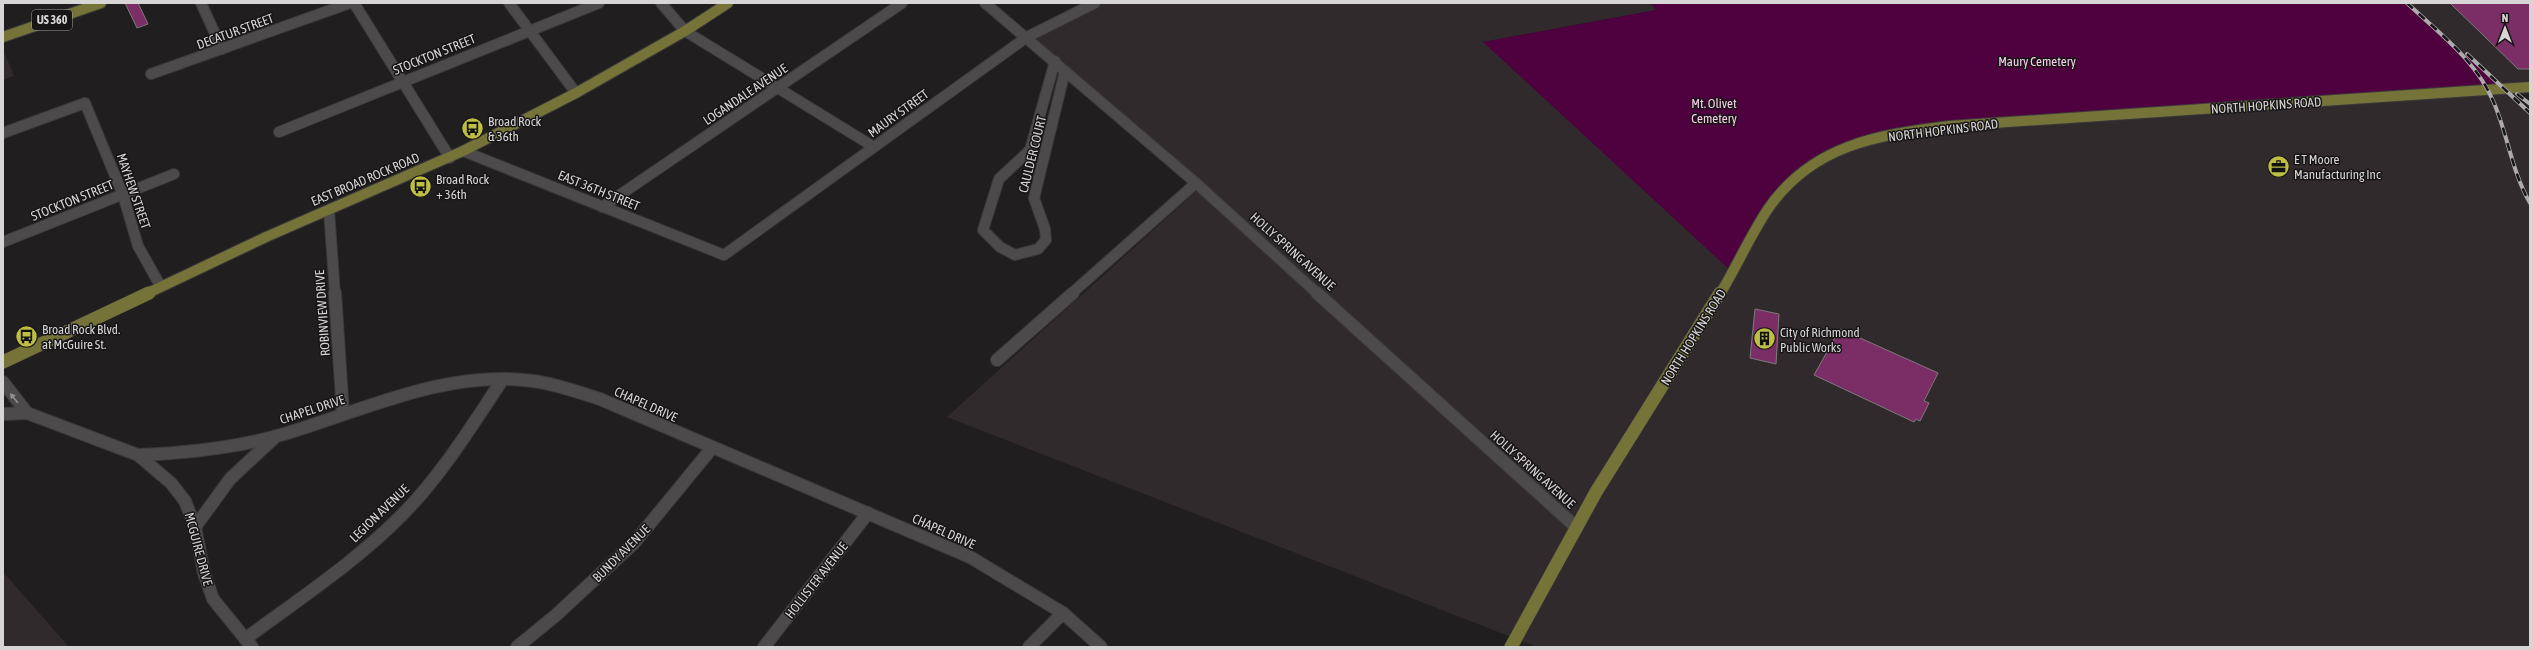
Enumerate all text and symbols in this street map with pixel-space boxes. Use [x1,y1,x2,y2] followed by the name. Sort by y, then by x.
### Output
[2485,8,2525,48] north arrow
[32,10,72,30] road number: US 360
[195,11,276,52] street label: DECATUR STREET
[2502,12,2508,24] text: N
[391,31,478,78] street label: STOCKTON STREET
[1998,54,2077,69] park label: Maury Cemetery
[700,60,791,128] street label: LOGANDALE AVENUE
[865,86,932,140] street label: MAURY STREET
[2210,94,2322,117] street label: NORTH HOPKINS ROAD
[1691,96,1737,126] park label: Mt. Olivet Cemetery
[488,114,542,144] place label: Broad Rock & 36th
[1016,114,1049,194] street label: CAULDER COURT
[460,115,486,141] bus stop icon: Broad Rock & 36th
[1887,116,1999,145] street label: NORTH HOPKINS ROAD
[309,150,422,209] street label: EAST BROAD ROCK ROAD
[114,151,154,231] street label: MAYHEW STREET
[2294,152,2381,182] place label: E T Moore Manufacturing Inc
[2266,153,2292,179] office icon: E T Moore Manufacturing Inc
[556,167,642,214] street label: EAST 36TH STREET
[436,172,490,202] place label: Broad Rock + 36th
[408,173,434,199] bus stop icon: Broad Rock + 36th
[29,177,116,224] street label: STOCKTON STREET
[1247,209,1338,294] street label: HOLLY SPRING AVENUE
[312,269,333,357] street label: ROBINVIEW DRIVE
[1658,286,1729,388] street label: NORTH HOPKINS ROAD
[42,322,120,352] place label: Broad Rock Blvd. at McGuire St.
[14,323,40,349] bus stop icon: Broad Rock Blvd. at McGuire St.
[1780,325,1860,355] place label: City of Richmond Public Works
[1752,326,1778,352] building icon: City of Richmond Public Works
[612,384,680,425] street label: CHAPEL DRIVE
[10,392,19,403] one-way arrow
[278,392,347,427] street label: CHAPEL DRIVE
[1487,427,1578,512] street label: HOLLY SPRING AVENUE
[347,481,412,545] street label: LEGION AVENUE
[182,511,216,588] street label: MCGUIRE DRIVE
[910,511,978,552] street label: CHAPEL DRIVE
[590,521,653,585] street label: BUNDY AVENUE
[782,539,851,621] street label: HOLLISTER AVENUE

